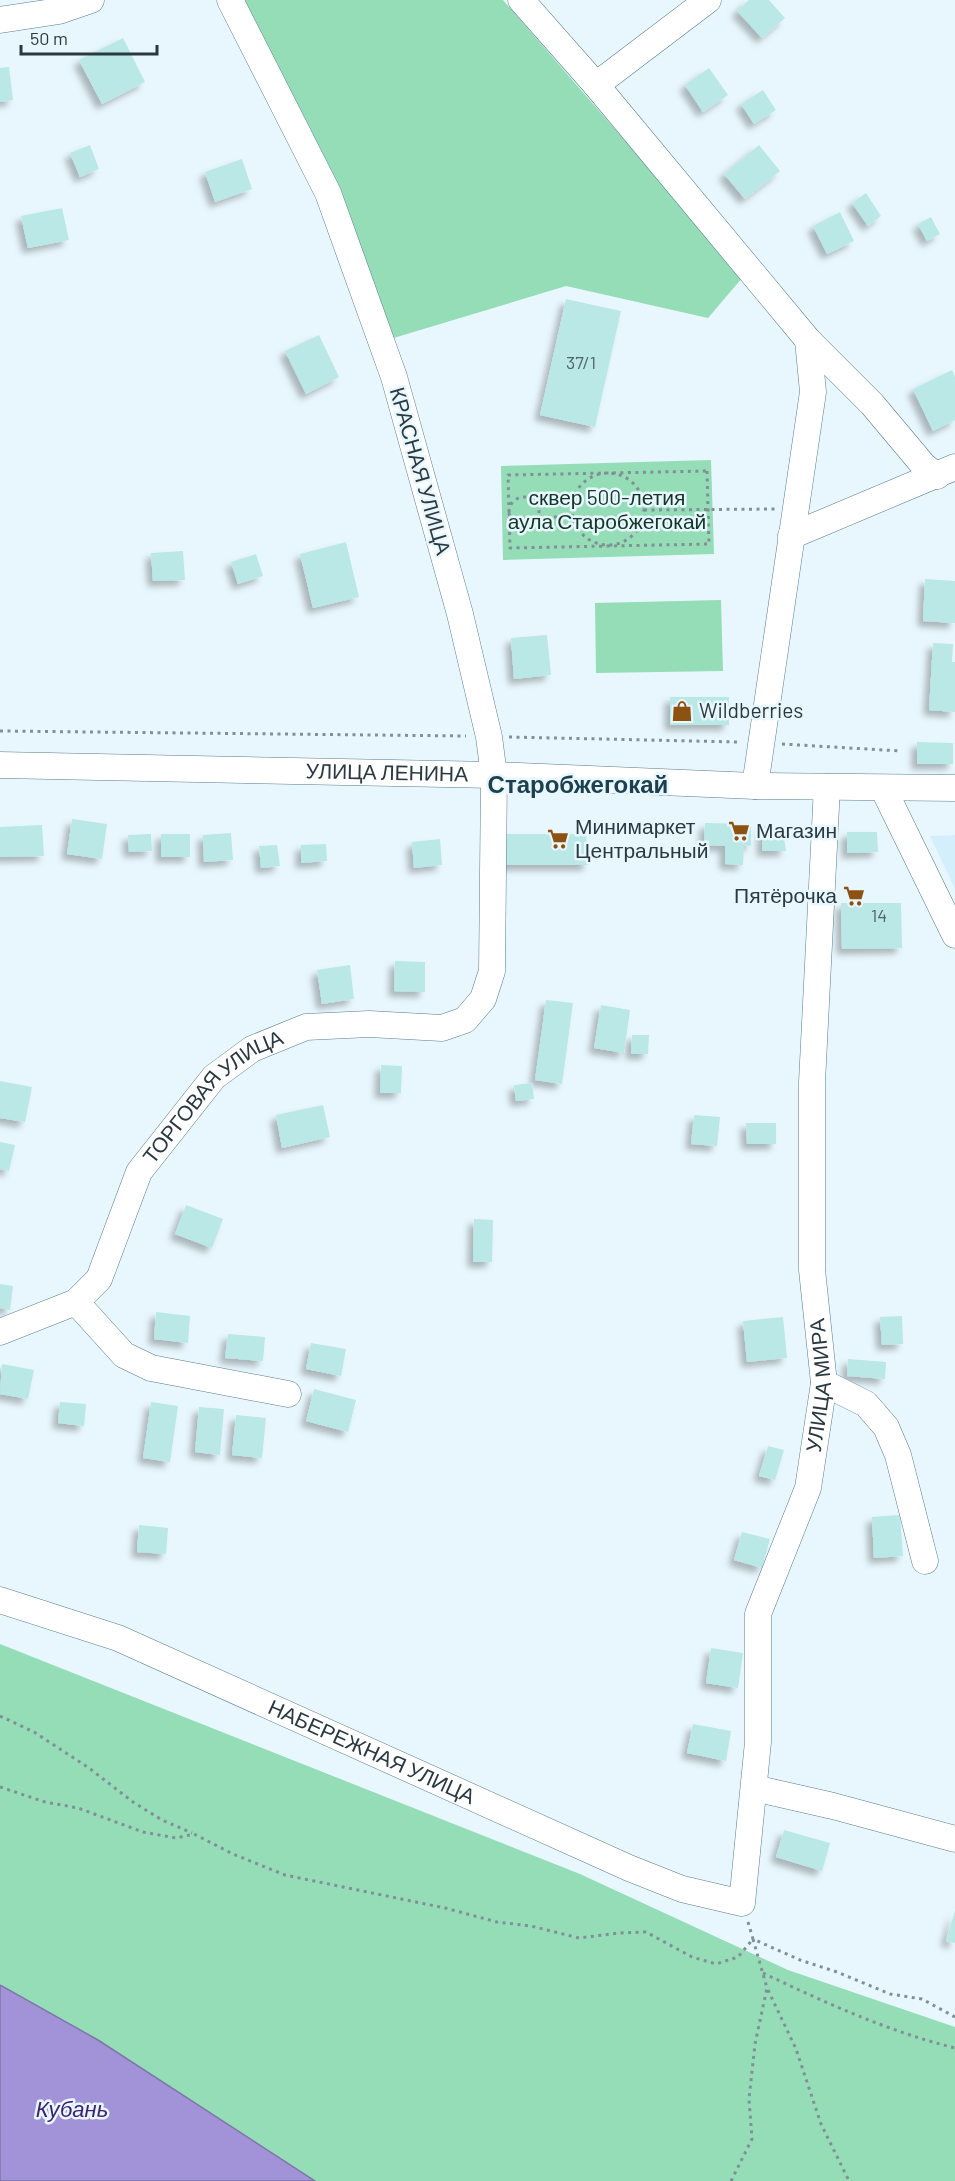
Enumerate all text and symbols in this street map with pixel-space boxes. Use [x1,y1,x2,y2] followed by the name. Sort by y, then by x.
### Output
[21,18,158,56] scale bar
[30,27,68,49] text: 50 m
[566,351,596,373] house number: 37/1
[386,384,457,557] street label: КРАСНАЯ УЛИЦА
[508,484,706,533] park label: сквер 500-летия аула Старобжегокай
[699,697,803,722] place label: Wildberries
[670,699,694,723] shop icon: Wildberries
[305,757,468,785] street label: УЛИЦА ЛЕНИНА
[488,769,668,798] district label: Старобжегокай
[575,813,708,862] place label: Минимаркет Центральный
[756,817,837,842] place label: Магазин
[727,819,751,843] supermarket icon: Магазин
[546,827,570,851] supermarket icon: Минимаркет Центральный
[734,882,837,907] place label: Пятёрочка
[842,884,866,908] supermarket icon: Пятёрочка
[871,904,887,926] house number: 14
[137,1024,286,1168] street label: ТОРГОВАЯ УЛИЦА
[800,1317,835,1454] street label: УЛИЦА МИРА
[265,1693,479,1808] street label: НАБЕРЕЖНАЯ УЛИЦА
[36,2095,108,2122] water label: Кубань

